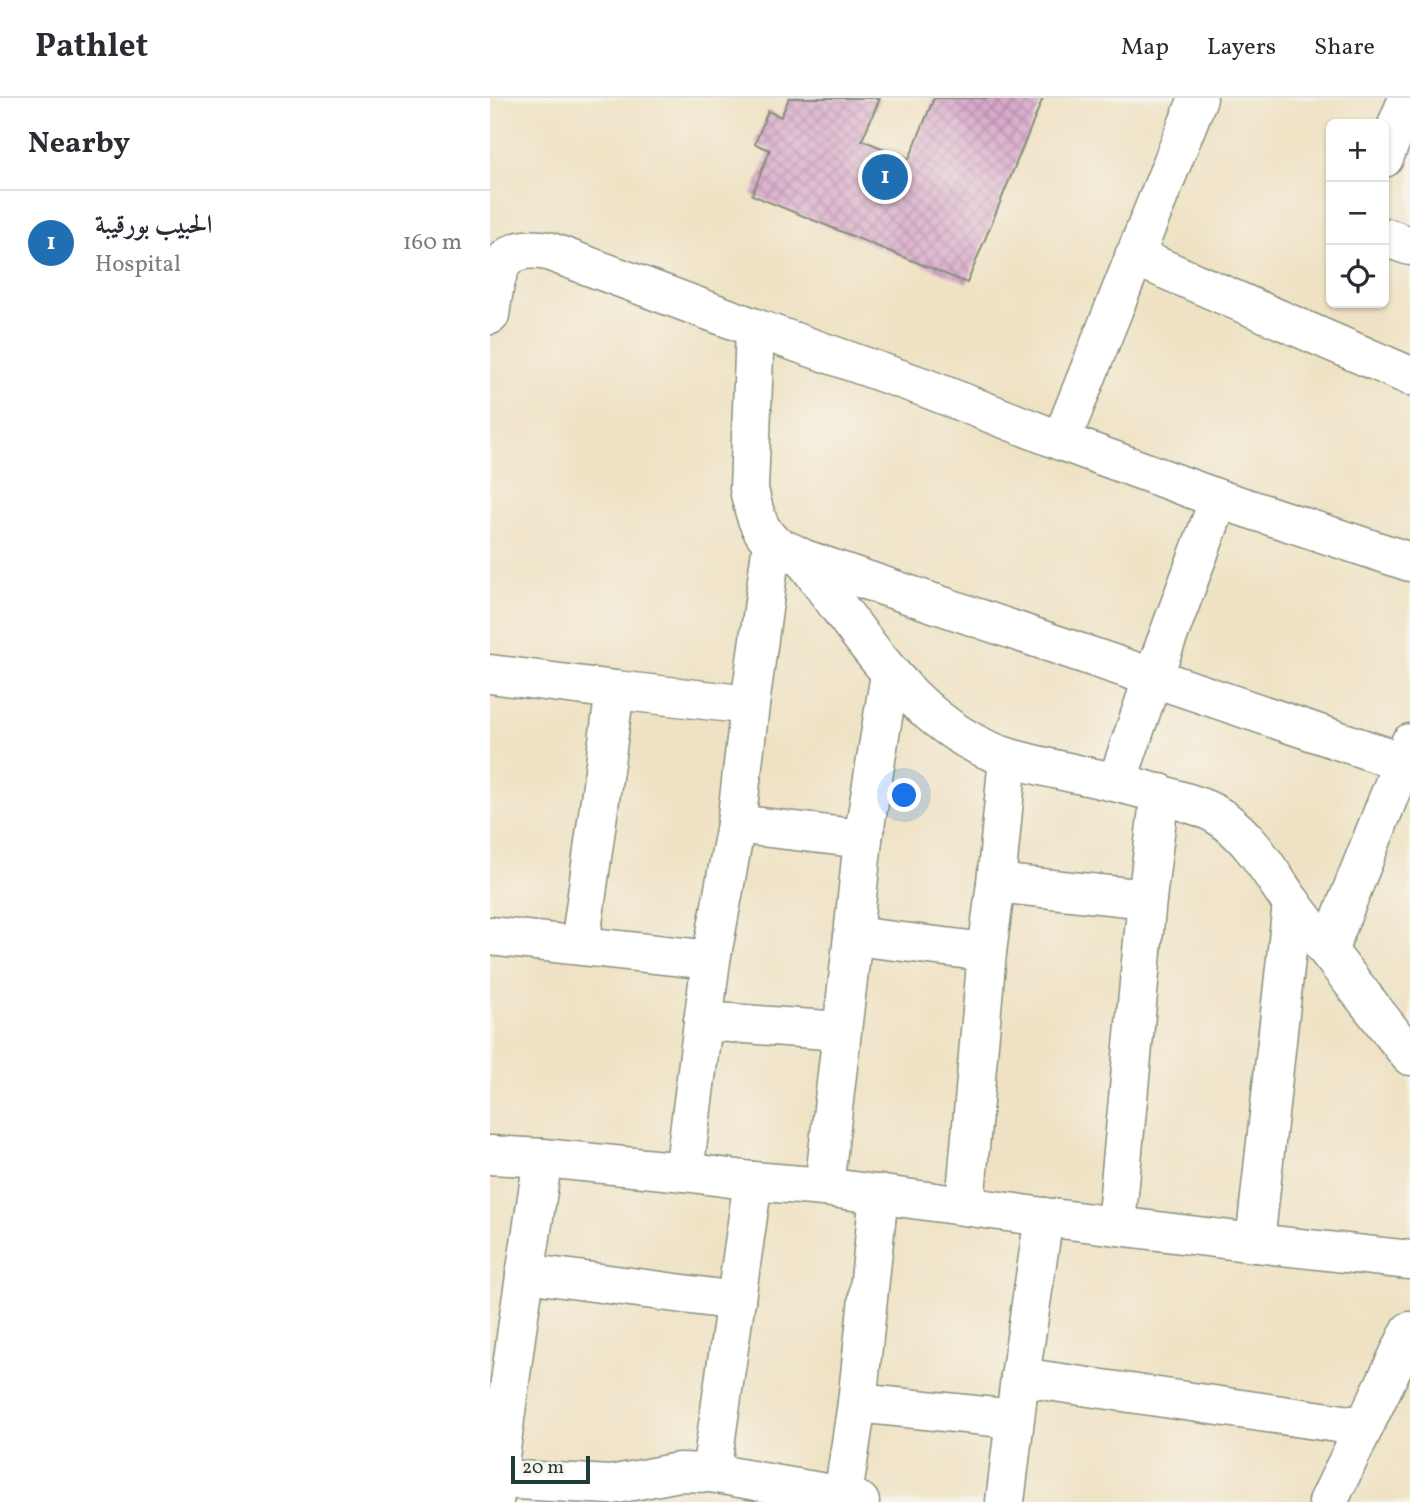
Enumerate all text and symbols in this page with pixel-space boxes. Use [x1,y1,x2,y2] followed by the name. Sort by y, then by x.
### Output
[35,25,148,71] text: Pathlet
[1121,31,1169,65] text: Map
[1207,31,1276,65] text: Layers
[1314,31,1375,65] text: Share
[1326,119,1389,308] map controls
[1326,119,1389,182] button: +
[28,123,130,165] text: Nearby
[862,151,908,203] pin: 1
[1326,182,1389,245] button: −
[95,208,212,244] text: الحبيب بورقيبة
[46,227,56,259] text: 1
[403,227,462,259] text: 160 m
[1326,245,1389,308] button: locate
[95,249,181,281] text: Hospital
[887,778,921,812] your location
[511,1453,590,1485] scale bar
[522,1455,564,1481] text: 20 m

